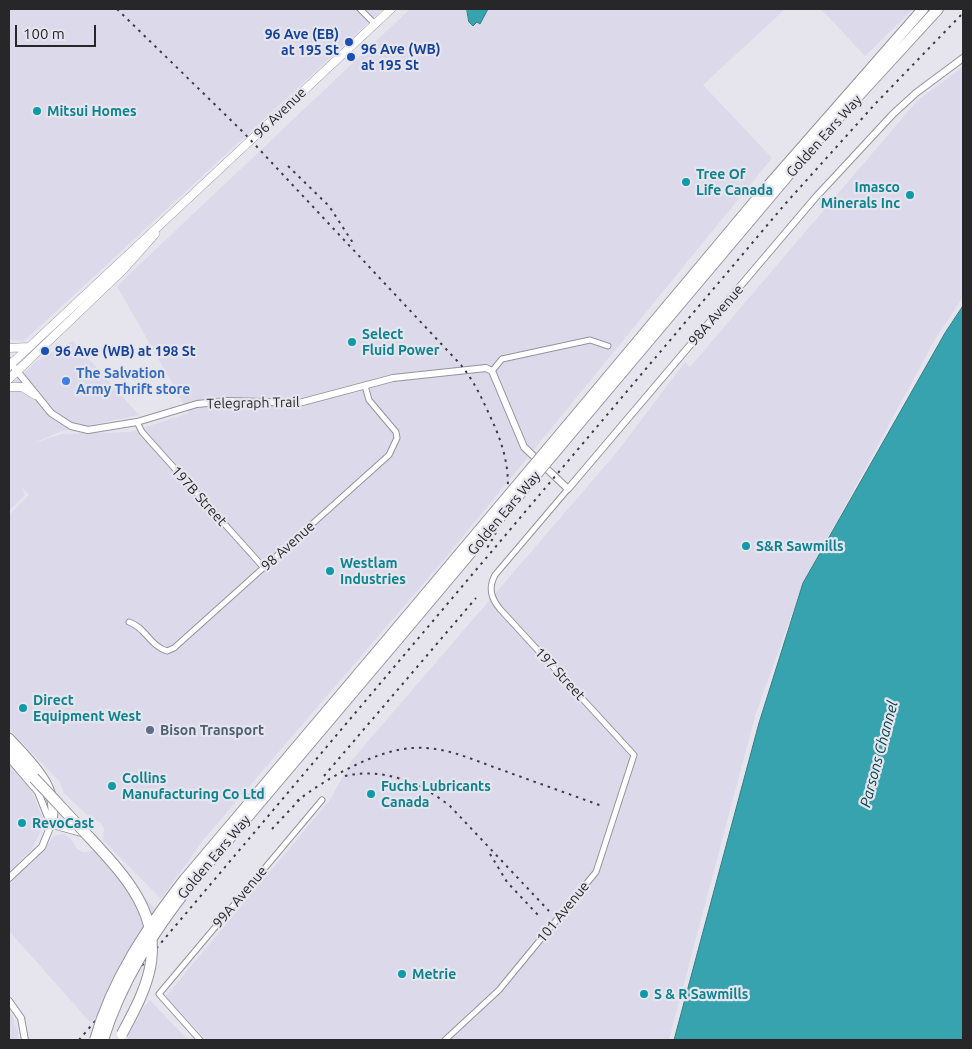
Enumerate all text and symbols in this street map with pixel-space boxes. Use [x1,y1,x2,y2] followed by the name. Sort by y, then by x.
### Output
[18,15,99,47] scale bar
[23,25,65,42] text: 100 m
[265,26,339,58] place label: 96 Ave (EB) at 195 St
[343,36,355,48] marker: 96 Ave (EB) at 195 St
[361,41,441,74] place label: 96 Ave (WB) at 195 St
[345,51,357,63] marker: 96 Ave (WB) at 195 St
[250,84,310,142] street label: 96 Avenue
[783,92,865,180] street label: Golden Ears Way
[47,103,137,119] place label: Mitsui Homes
[31,105,43,117] marker: Mitsui Homes
[696,166,773,198] place label: Tree Of Life Canada
[680,176,692,188] marker: Tree Of Life Canada
[821,179,900,212] place label: Imasco Minerals Inc
[904,189,916,201] marker: Imasco Minerals Inc
[685,281,747,349] street label: 98A Avenue
[362,326,439,358] place label: Select Fluid Power
[346,336,358,348] marker: Select Fluid Power
[55,343,196,359] place label: 96 Ave (WB) at 198 St
[39,345,51,357] marker: 96 Ave (WB) at 198 St
[76,365,190,398] place label: The Salvation Army Thrift store
[60,375,72,387] marker: The Salvation Army Thrift store
[206,394,300,412] street label: Telegraph Trail
[168,463,230,529] street label: 197B Street
[464,468,544,558] street label: Golden Ears Way
[258,518,318,574] street label: 98 Avenue
[756,538,844,554] place label: S&R Sawmills
[740,540,752,552] marker: S&R Sawmills
[340,555,406,588] place label: Westlam Industries
[324,565,336,577] marker: Westlam Industries
[531,644,589,704] street label: 197 Street
[33,692,141,724] place label: Direct Equipment West
[856,699,902,809] water label: Parsons Channel
[17,702,29,714] marker: Direct Equipment West
[160,722,264,738] place label: Bison Transport
[144,724,156,736] marker: Bison Transport
[122,770,265,802] place label: Collins Manufacturing Co Ltd
[381,778,491,810] place label: Fuchs Lubricants Canada
[106,780,118,792] marker: Collins Manufacturing Co Ltd
[365,788,377,800] marker: Fuchs Lubricants Canada
[174,812,254,902] street label: Golden Ears Way
[32,815,94,831] place label: RevoCast
[16,817,28,829] marker: RevoCast
[209,863,271,931] street label: 99A Avenue
[533,878,593,946] street label: 101 Avenue
[412,966,456,982] place label: Metrie
[396,968,408,980] marker: Metrie
[654,986,748,1002] place label: S & R Sawmills
[638,988,650,1000] marker: S & R Sawmills

